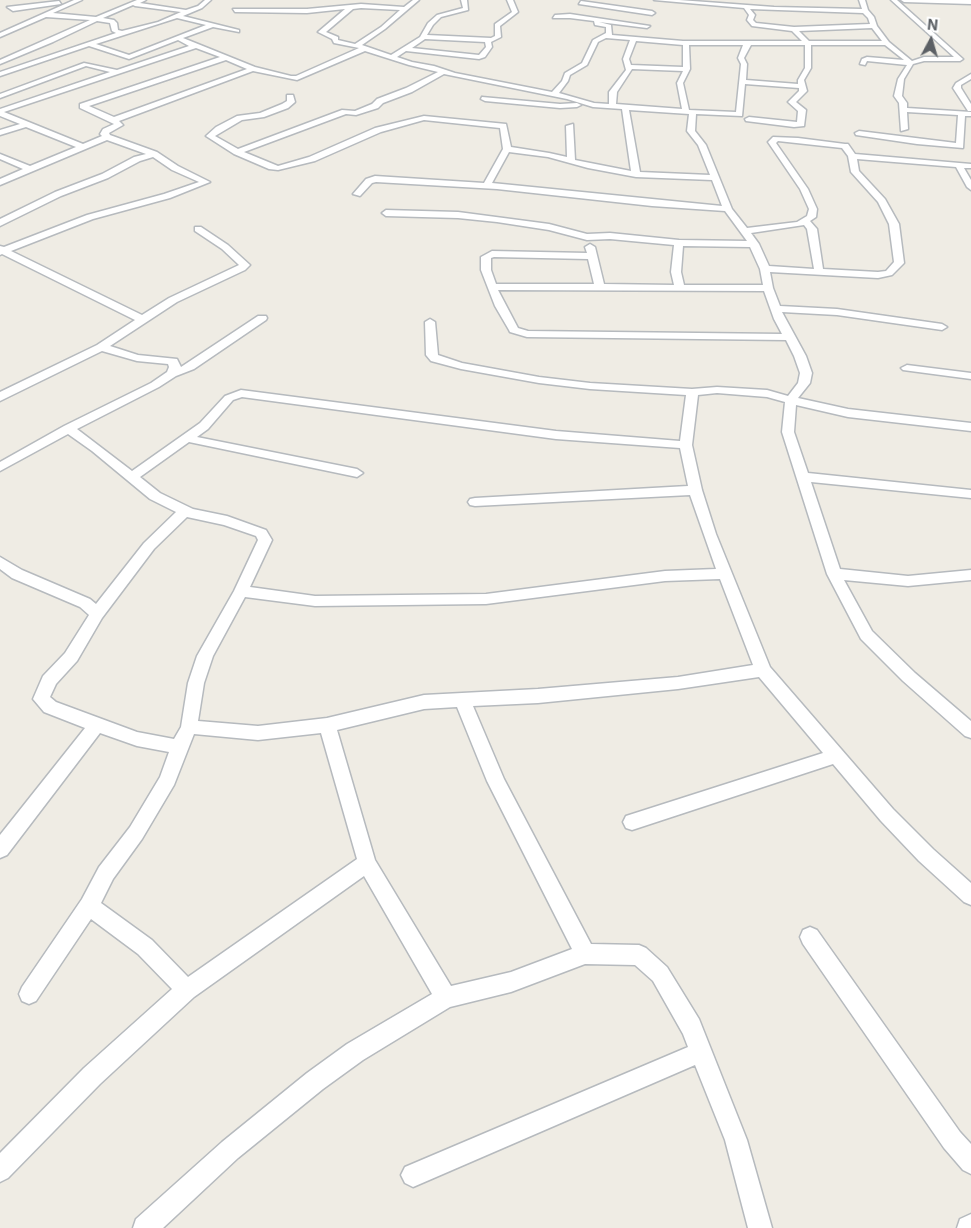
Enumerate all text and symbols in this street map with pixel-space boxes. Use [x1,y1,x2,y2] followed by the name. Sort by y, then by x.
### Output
[906,15,956,65] north arrow
[926,16,939,34] text: N

